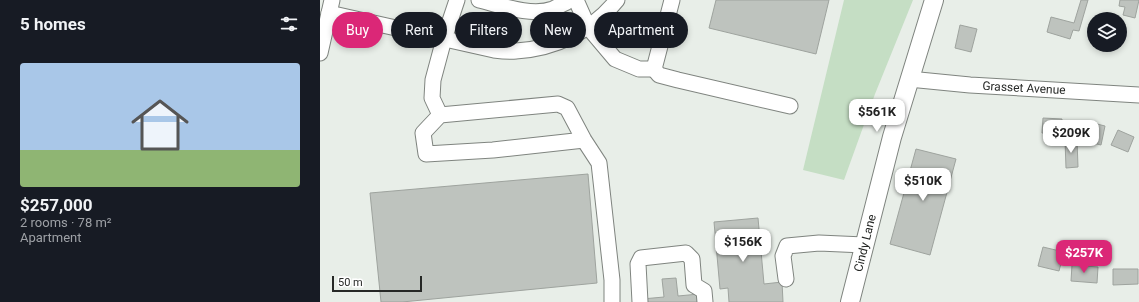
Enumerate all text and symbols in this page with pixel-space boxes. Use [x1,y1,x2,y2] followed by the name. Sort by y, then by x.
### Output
[332,12,383,48] chip: Buy
[391,12,447,48] chip: Rent
[455,12,522,48] chip: Filters
[530,12,586,48] chip: New
[594,12,688,48] chip: Apartment
[1087,12,1127,52] map controls
[1087,12,1127,52] button: layers
[278,13,300,35] icon: filters
[20,14,86,34] text: 5 homes
[982,79,1066,97] street label: Grasset Avenue
[124,89,196,161] icon: home
[849,99,905,133] pin: $561K
[858,104,896,119] text: $561K
[1043,120,1099,154] pin: $209K
[1052,125,1090,140] text: $209K
[895,168,951,202] pin: $510K
[904,173,942,188] text: $510K
[20,195,92,215] text: $257,000
[851,213,879,273] street label: Cindy Lane
[20,215,112,230] text: 2 rooms · 78 m²
[715,229,771,263] pin: $156K
[20,230,82,245] text: Apartment
[724,234,762,249] text: $156K
[1056,240,1112,274] pin: $257K
[1065,245,1103,260] text: $257K
[332,274,422,293] scale bar
[338,276,363,289] text: 50 m

